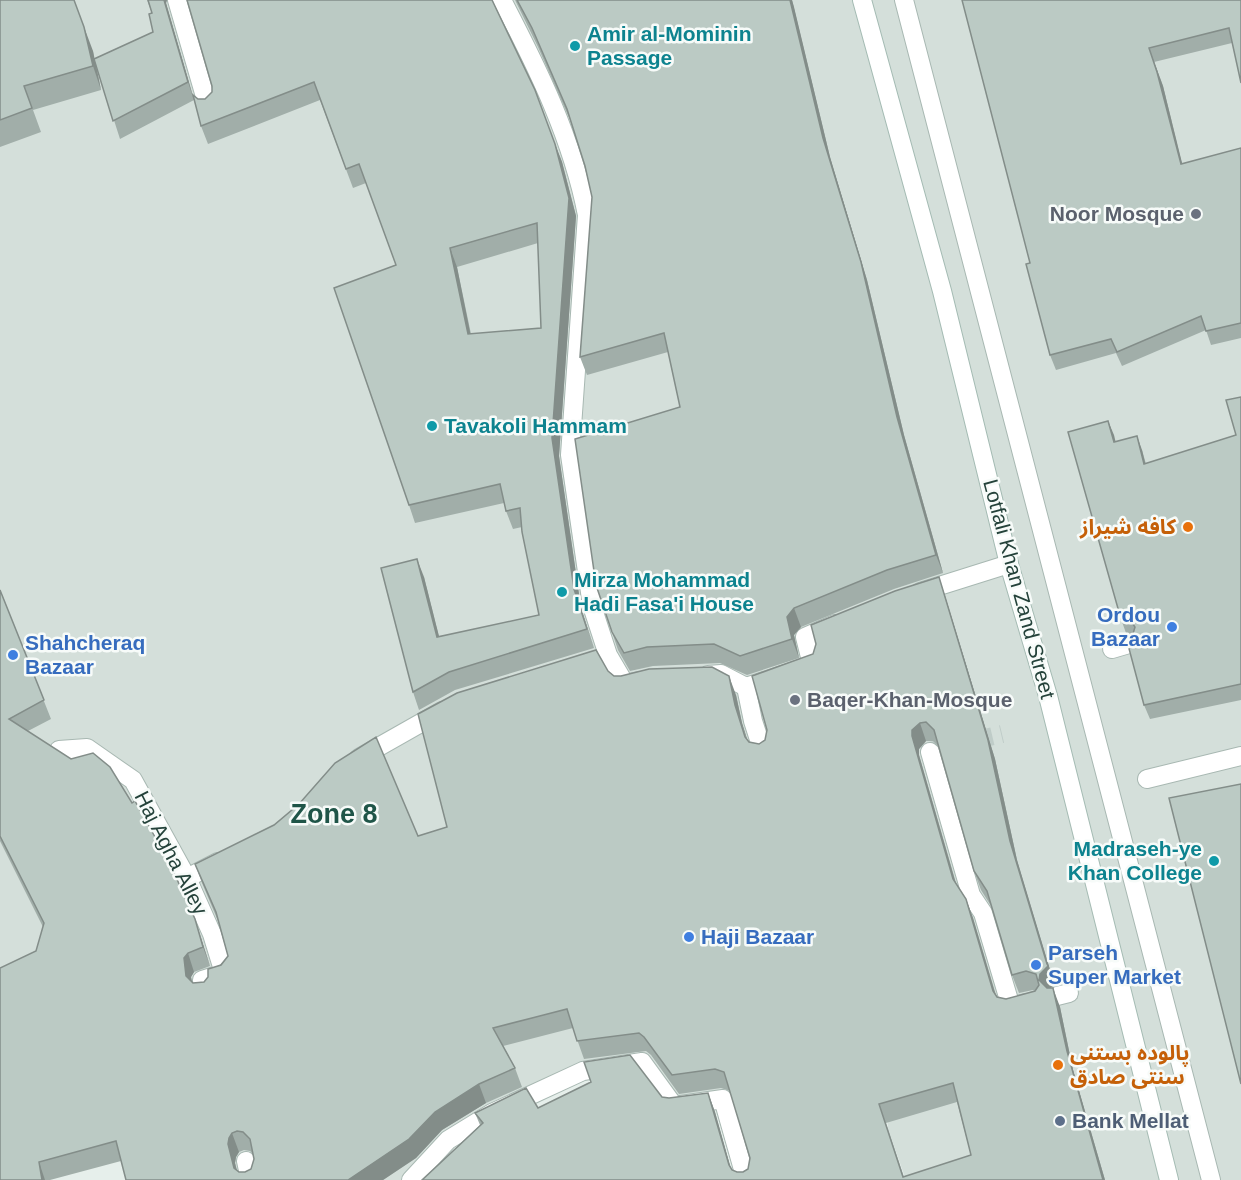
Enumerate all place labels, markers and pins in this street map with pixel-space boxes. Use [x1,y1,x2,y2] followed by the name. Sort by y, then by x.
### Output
[587,22,752,69] place label: Amir al-Mominin Passage
[568,39,582,53] marker: Amir al-Mominin Passage
[1050,202,1184,225] place label: Noor Mosque
[1189,207,1203,221] marker: Noor Mosque
[444,414,627,437] place label: Tavakoli Hammam
[425,419,439,433] marker: Tavakoli Hammam
[1079,515,1176,539] place label: کافه شیراز
[1181,520,1195,534] marker: کافه شیراز
[574,568,754,615] place label: Mirza Mohammad Hadi Fasa'i House
[555,585,569,599] marker: Mirza Mohammad Hadi Fasa'i House
[1091,603,1160,650] place label: Ordou Bazaar
[1165,620,1179,634] marker: Ordou Bazaar
[25,631,145,678] place label: Shahcheraq Bazaar
[6,648,20,662] marker: Shahcheraq Bazaar
[807,688,1012,711] place label: Baqer-Khan-Mosque
[788,693,802,707] marker: Baqer-Khan-Mosque
[1068,837,1202,884] place label: Madraseh-ye Khan College
[1207,854,1221,868] marker: Madraseh-ye Khan College
[701,925,814,948] place label: Haji Bazaar
[682,930,696,944] marker: Haji Bazaar
[1048,941,1181,988] place label: Parseh Super Market
[1029,958,1043,972] marker: Parseh Super Market
[1070,1041,1190,1089] place label: پالوده بستنی سنتی صادق
[1051,1058,1065,1072] marker: پالوده بستنی سنتی صادق
[1072,1109,1189,1132] place label: Bank Mellat
[1053,1114,1067,1128] marker: Bank Mellat

